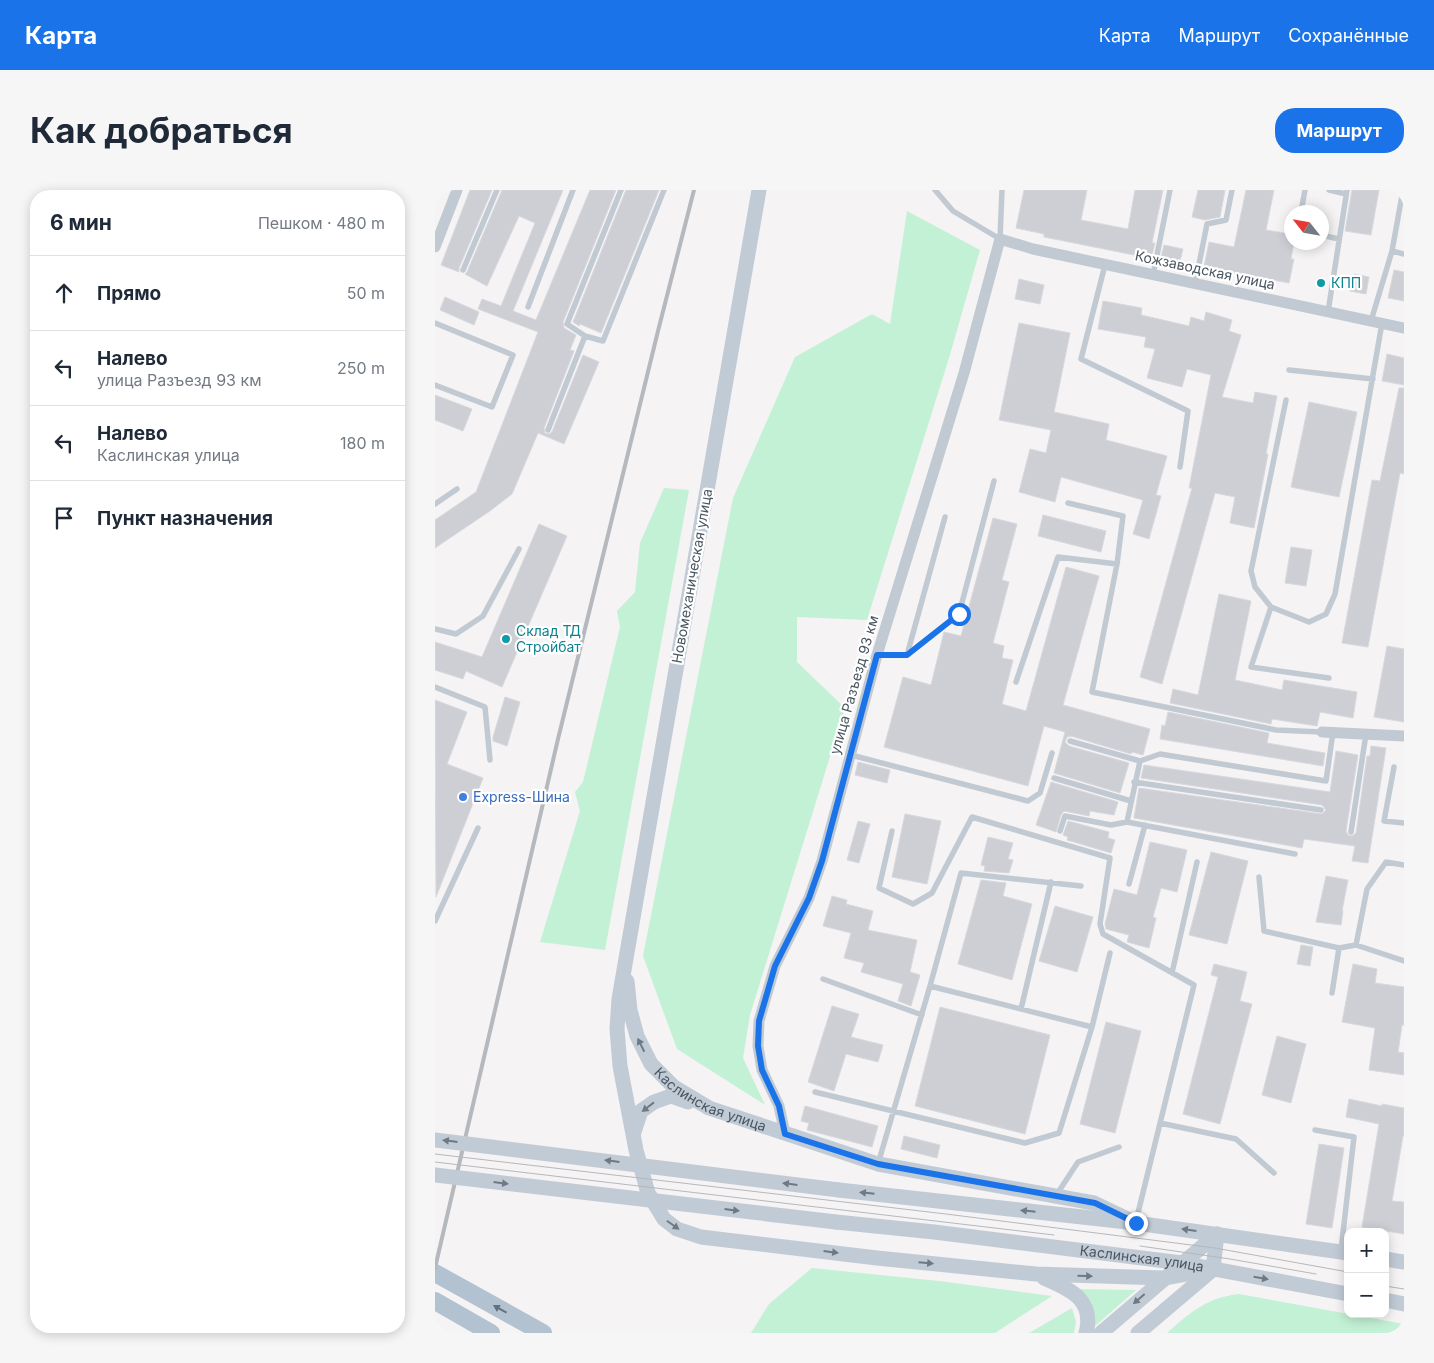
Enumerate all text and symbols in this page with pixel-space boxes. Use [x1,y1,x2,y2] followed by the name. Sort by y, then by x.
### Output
[25,21,97,50] text: Карта
[1099,25,1151,46] text: Карта
[1179,25,1260,46] text: Маршрут
[1288,25,1409,46] text: Сохранённые
[1275,108,1404,153] button: Маршрут
[30,109,293,151] text: Как добраться
[1284,205,1329,250] north arrow
[50,210,112,235] text: 6 мин
[258,213,385,233] text: Пешком · 480 m
[1134,246,1277,293] street label: Кожзаводская улица
[1331,274,1361,291] place label: КПП
[1315,277,1327,289] marker: КПП
[50,279,78,307] icon: ahead
[97,282,161,305] text: Прямо
[347,283,385,303] text: 50 m
[97,347,168,370] text: Налево
[50,354,78,382] icon: left
[337,358,385,378] text: 250 m
[97,370,261,390] text: улица Разъезд 93 км
[97,422,168,445] text: Налево
[50,429,78,457] icon: left
[340,433,385,453] text: 180 m
[97,445,240,465] text: Каслинская улица
[668,487,715,665] street label: Новомеханическая улица
[50,504,78,532] icon: arrive
[97,507,273,530] text: Пункт назначения
[948,603,971,626] route start
[826,613,882,756] street label: улица Разъезд 93 км
[516,622,581,655] place label: Склад ТД Стройбат
[500,633,512,645] marker: Склад ТД Стройбат
[473,788,570,805] place label: Express-Шина
[457,791,469,803] marker: Express-Шина
[637,1037,646,1052] one-way arrow
[651,1063,769,1134] street label: Каслинская улица
[641,1102,654,1113] one-way arrow
[442,1137,458,1145] one-way arrow
[603,1157,619,1165] one-way arrow
[493,1179,509,1187] one-way arrow
[782,1179,798,1187] one-way arrow
[858,1189,874,1197] one-way arrow
[724,1206,740,1214] one-way arrow
[1020,1207,1036,1215] one-way arrow
[1125,1212,1148,1235] route end
[666,1220,679,1230] one-way arrow
[1181,1226,1197,1234] one-way arrow
[1344,1228,1389,1318] map controls
[1344,1228,1389,1273] button: +
[1079,1241,1205,1275] street label: Каслинская улица
[824,1248,840,1256] one-way arrow
[918,1259,934,1267] one-way arrow
[1077,1272,1093,1280] one-way arrow
[1344,1273,1389,1318] button: −
[1253,1275,1269,1283] one-way arrow
[1134,1293,1146,1305] one-way arrow
[494,1305,507,1314] one-way arrow

